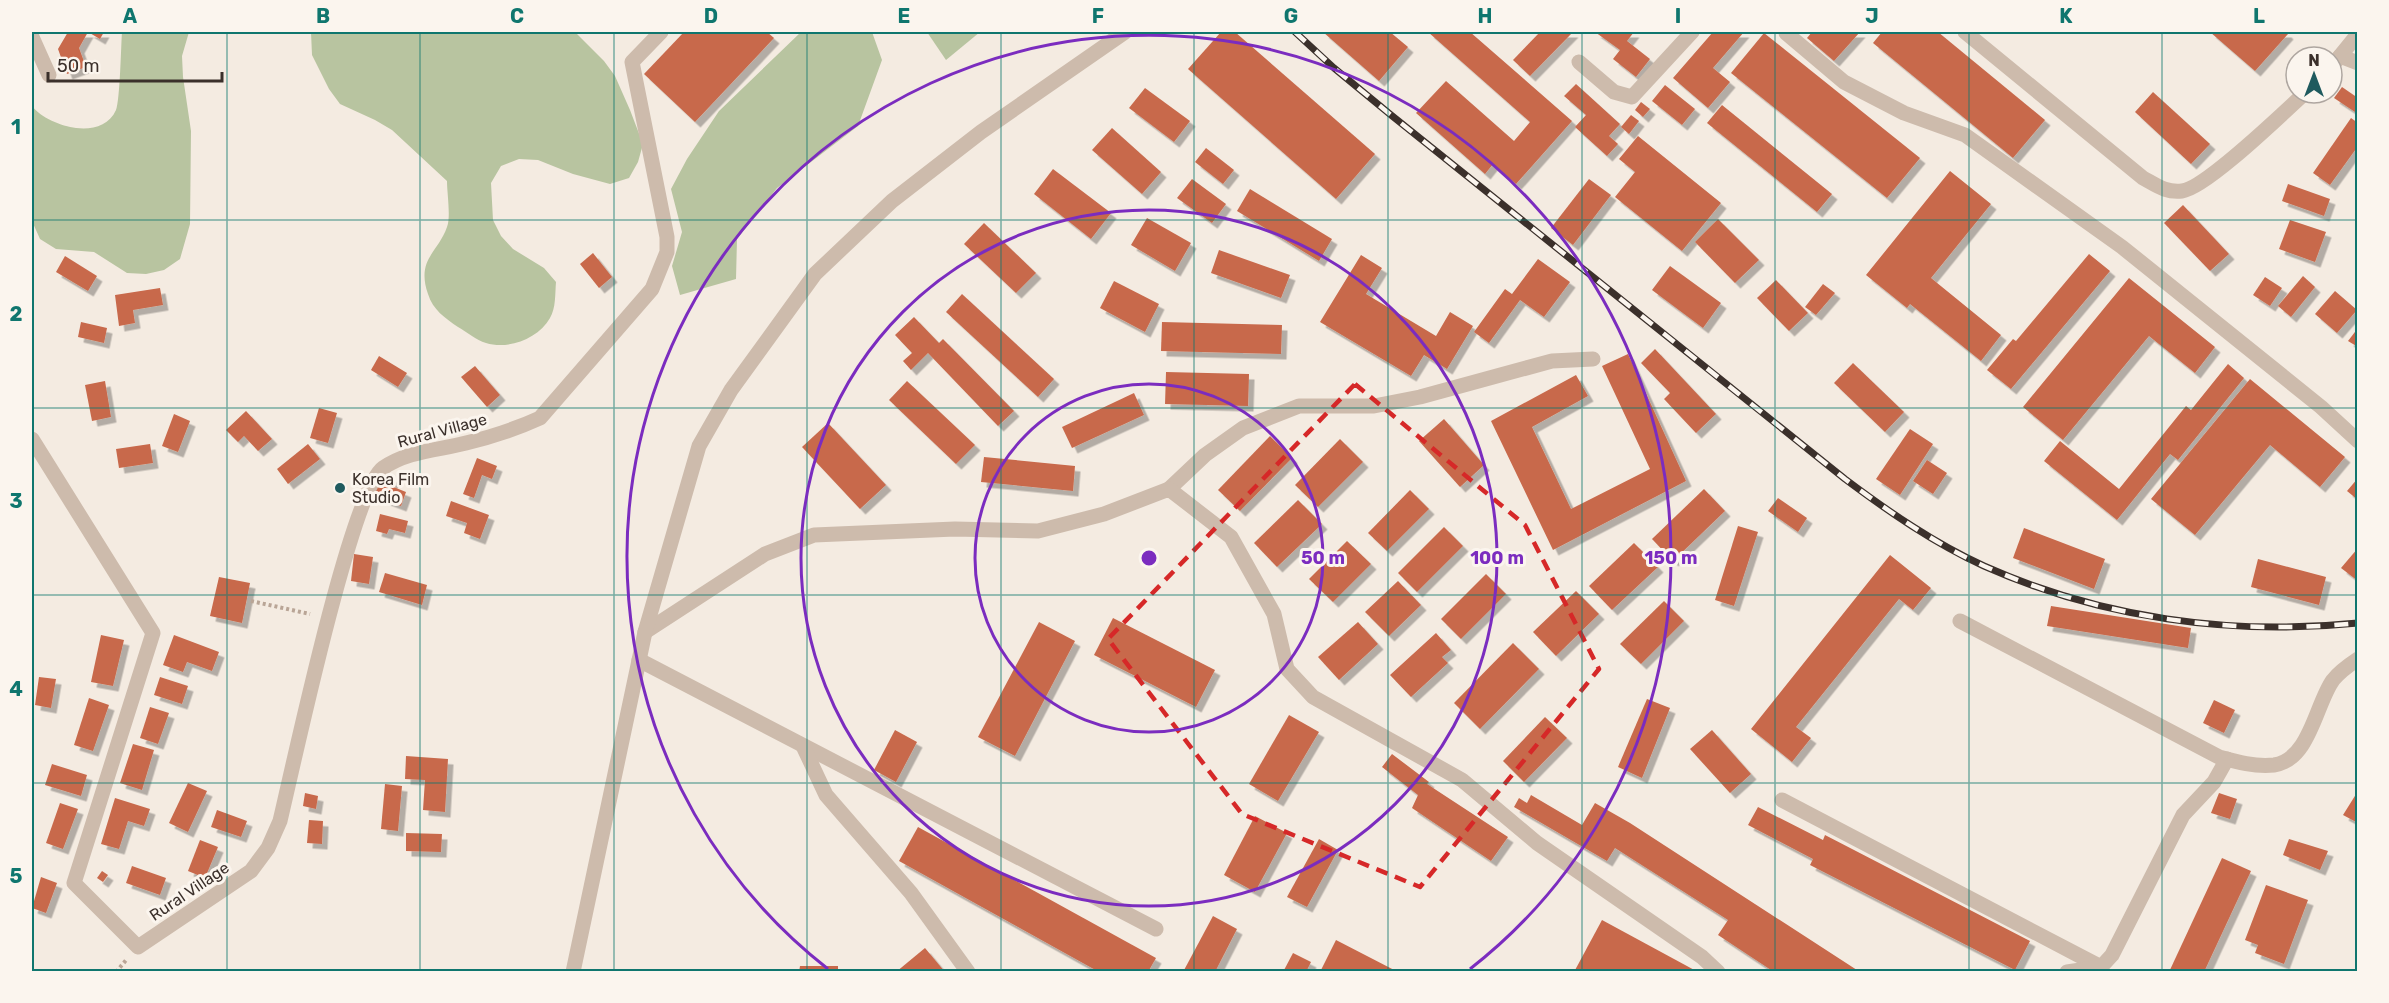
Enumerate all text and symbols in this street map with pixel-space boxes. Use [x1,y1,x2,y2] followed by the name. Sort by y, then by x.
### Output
[123,4,138,28] text: A
[316,4,330,28] text: B
[510,4,524,28] text: C
[704,4,718,28] text: D
[898,4,910,28] text: E
[1092,4,1104,28] text: F
[1284,4,1298,28] text: G
[1478,4,1492,28] text: H
[1675,4,1681,28] text: I
[1865,4,1879,28] text: J
[2059,4,2073,28] text: K
[2253,4,2265,28] text: L
[48,45,222,83] scale bar
[2284,45,2344,105] north arrow
[2308,51,2320,70] text: N
[57,55,100,77] text: 50 m
[11,115,21,139] text: 1
[10,302,23,326] text: 2
[395,409,489,452] street label: Rural Village
[352,470,429,507] place label: Korea Film Studio
[333,481,347,495] marker: Korea Film Studio
[9,489,23,513] text: 3
[1301,547,1345,569] text: 50 m
[1470,547,1524,569] text: 100 m
[1644,547,1698,569] text: 150 m
[1139,548,1159,568] centre of rings
[9,677,23,701] text: 4
[146,858,233,925] street label: Rural Village
[10,864,23,888] text: 5

